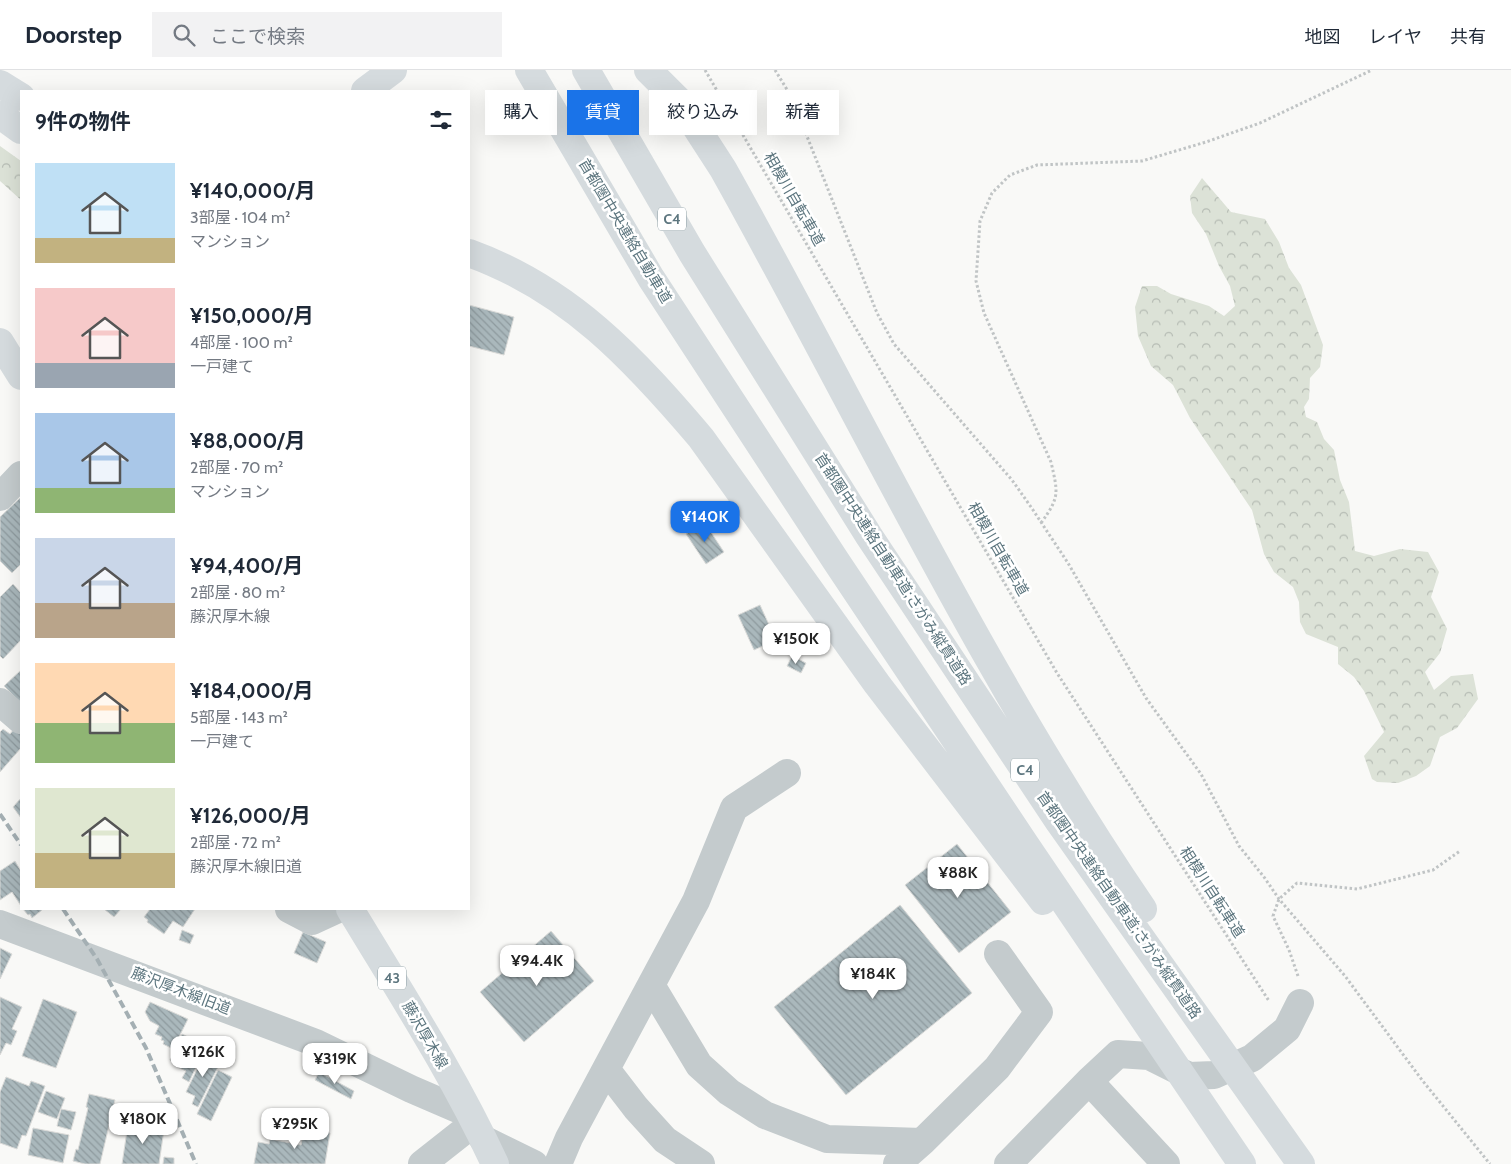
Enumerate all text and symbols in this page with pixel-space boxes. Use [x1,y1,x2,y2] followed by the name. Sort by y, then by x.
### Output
[152,12,502,57] search box
[25,20,122,49] text: Doorstep
[170,21,198,49] icon: search
[210,25,305,48] text: ここで検索
[1305,26,1341,48] text: 地図
[1369,26,1422,48] text: レイヤ
[1450,26,1486,48] text: 共有
[485,90,557,135] chip: 購入
[567,90,639,135] chip: 賃貸
[649,90,757,135] chip: 絞り込み
[767,90,839,135] chip: 新着
[427,106,455,134] icon: filters
[35,109,131,134] text: 9件の物件
[760,149,828,249] street label: 相模川自転車道
[575,156,675,306] street label: 首都圏中央連絡自動車道
[190,178,316,203] text: ¥140,000/月
[75,183,135,243] icon: home
[190,208,290,227] text: 3部屋 · 104 m²
[658,208,686,230] road number: C4
[190,232,270,251] text: マンション
[190,303,314,328] text: ¥150,000/月
[75,308,135,368] icon: home
[190,333,293,352] text: 4部屋 · 100 m²
[190,357,254,376] text: 一戸建て
[190,428,305,453] text: ¥88,000/月
[75,433,135,493] icon: home
[811,450,975,688] street label: 首都圏中央連絡自動車道;さがみ縦貫道路
[190,458,283,477] text: 2部屋 · 70 m²
[190,482,270,501] text: マンション
[964,499,1032,599] street label: 相模川自転車道
[670,500,740,543] pin: ¥140K
[682,507,728,526] text: ¥140K
[190,553,303,578] text: ¥94,400/月
[75,558,135,618] icon: home
[190,583,285,602] text: 2部屋 · 80 m²
[190,607,270,626] text: 藤沢厚木線
[761,622,831,665] pin: ¥150K
[773,629,819,648] text: ¥150K
[190,678,314,703] text: ¥184,000/月
[75,683,135,743] icon: home
[190,708,288,727] text: 5部屋 · 143 m²
[190,732,254,751] text: 一戸建て
[1011,758,1039,782] road number: C4
[1033,788,1205,1022] street label: 首都圏中央連絡自動車道;さがみ縦貫道路
[190,803,311,828] text: ¥126,000/月
[75,808,135,868] icon: home
[190,833,281,852] text: 2部屋 · 72 m²
[1176,843,1248,941] street label: 相模川自転車道
[928,856,988,899] pin: ¥88K
[190,857,302,876] text: 藤沢厚木線旧道
[938,863,978,882] text: ¥88K
[496,944,578,987] pin: ¥94.4K
[511,951,563,970] text: ¥94.4K
[838,958,908,1000] pin: ¥184K
[129,964,233,1018] street label: 藤沢厚木線旧道
[850,964,896,983] text: ¥184K
[378,966,406,990] road number: 43
[398,998,452,1072] street label: 藤沢厚木線
[168,1036,238,1078] pin: ¥126K
[181,1042,225,1061] text: ¥126K
[300,1042,370,1085] pin: ¥319K
[313,1049,357,1068] text: ¥319K
[108,1102,178,1145] pin: ¥180K
[260,1108,330,1150] pin: ¥295K
[120,1109,166,1128] text: ¥180K
[272,1114,318,1133] text: ¥295K

